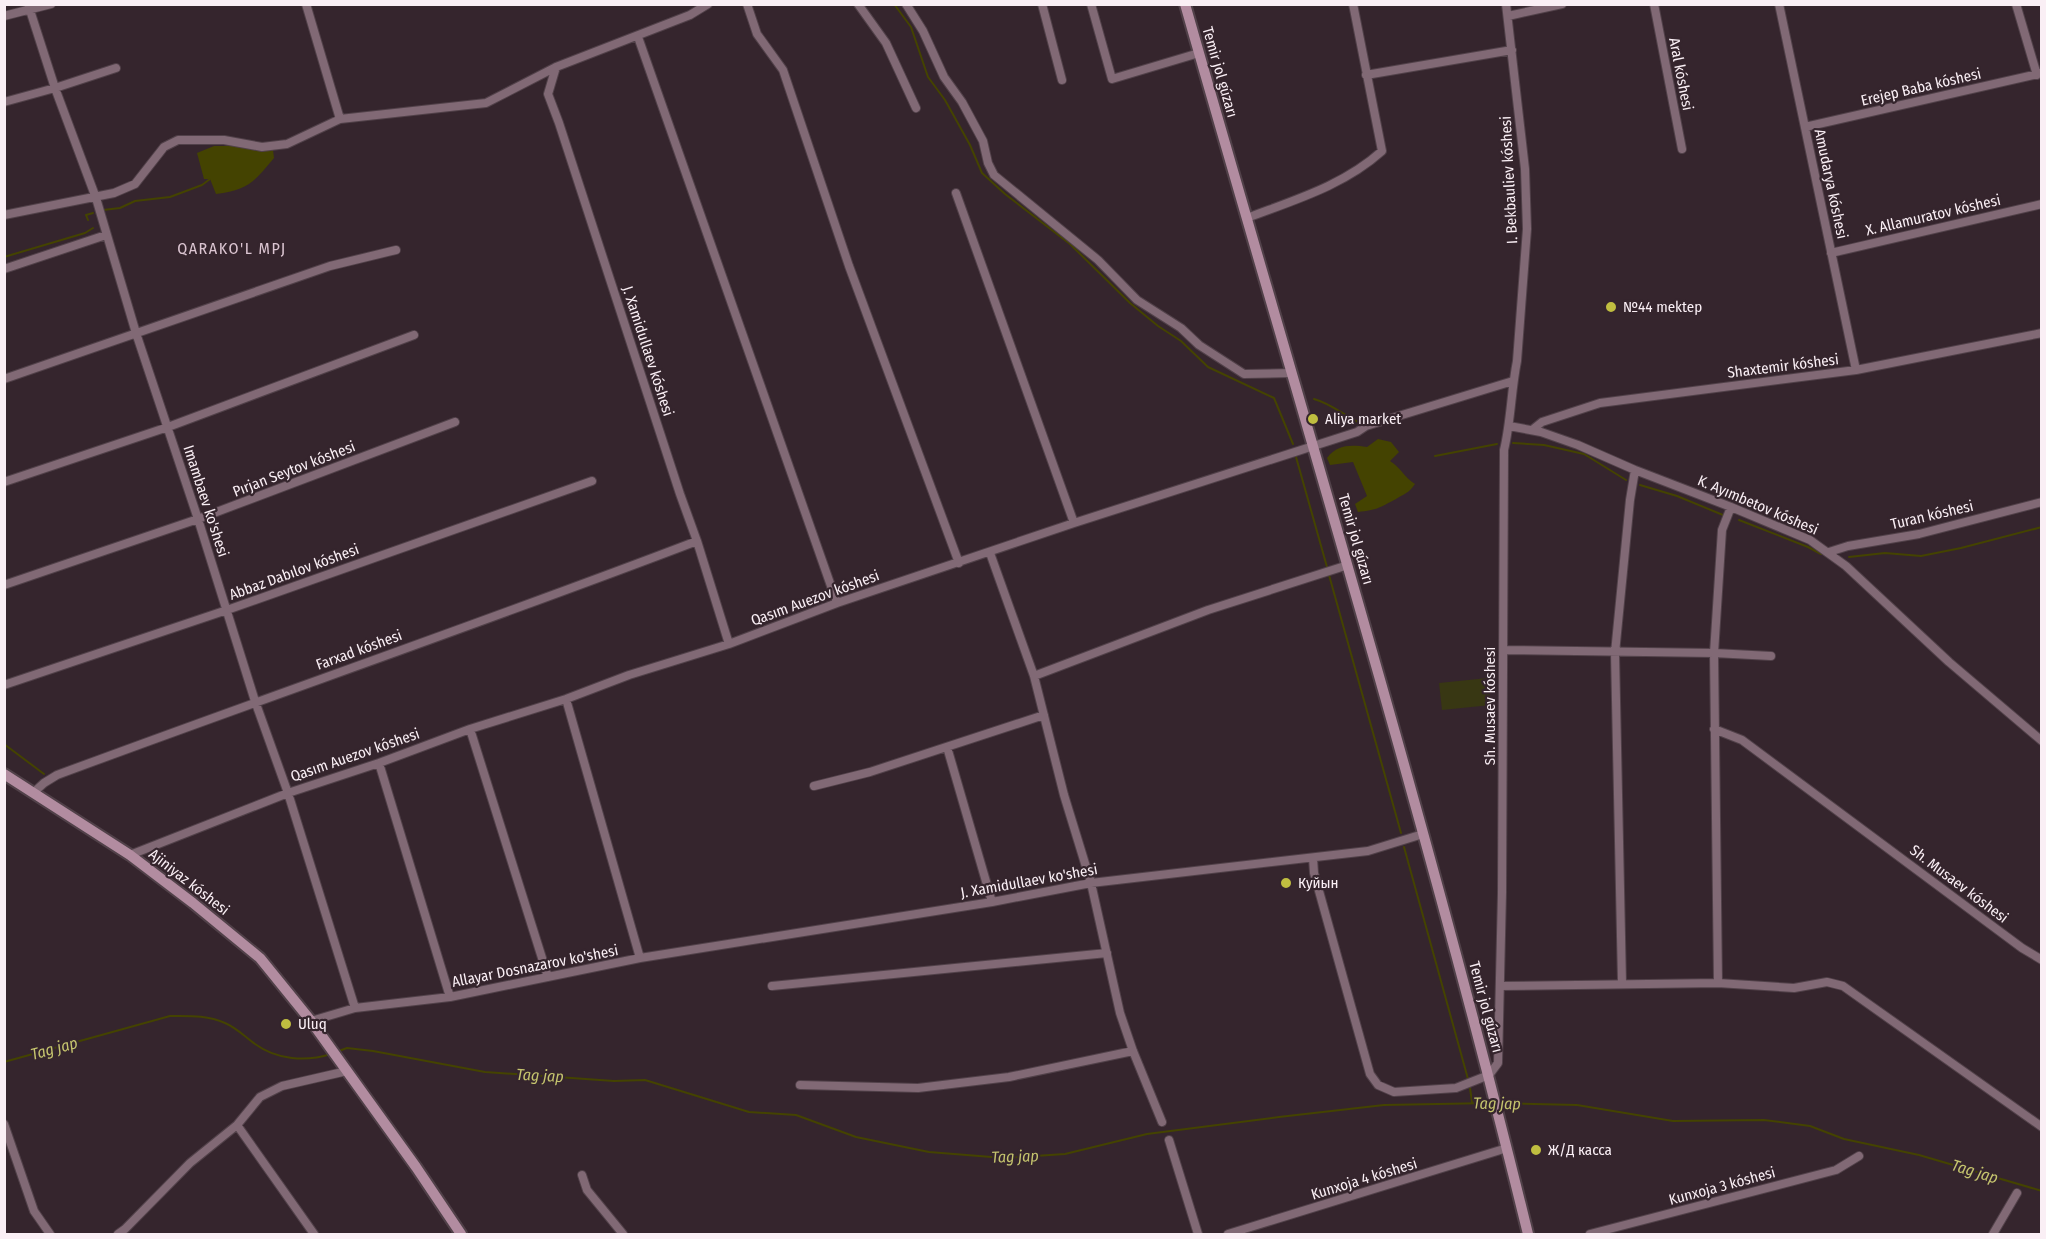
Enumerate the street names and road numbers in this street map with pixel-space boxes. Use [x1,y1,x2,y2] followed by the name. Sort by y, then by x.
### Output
[1198,25,1242,119] street label: Temir jol gúzarı
[1665,36,1697,112] street label: Aral kóshesi
[1859,64,1983,110] street label: Erejep Baba kóshesi
[1497,115,1521,245] street label: I. Bekbauliev kóshesi
[1811,127,1851,241] street label: Amudarya kóshesi
[1864,191,2002,239] street label: X. Allamuratov kóshesi
[618,284,678,418] street label: J. Xamidullaev kóshesi
[1726,350,1840,382] street label: Shaxtemir kóshesi
[230,437,358,501] street label: Pırjan Seytov kóshesi
[179,443,233,559] street label: Imambaev ko'shesi
[1695,471,1821,539] street label: K. Ayımbetov kóshesi
[1334,492,1378,586] street label: Temir jol gúzarı
[1889,497,1975,533] street label: Turan kóshesi
[227,540,361,604] street label: Abbaz Dabılov kóshesi
[748,566,882,630] street label: Qasım Auezov kóshesi
[314,626,404,674] street label: Farxad kóshesi
[1481,647,1499,765] street label: Sh. Musaev kóshesi
[288,724,422,786] street label: Qasım Auezov kóshesi
[1906,841,2012,927] street label: Sh. Musaev kóshesi
[145,845,233,919] street label: Ajiniyaz kóshesi
[959,860,1099,902] street label: J. Xamidullaev ko'shesi
[450,941,620,991] street label: Allayar Dosnazarov ko'shesi
[1465,959,1507,1055] street label: Temir jol gúzarı
[1309,1154,1419,1204] street label: Kunxoja 4 kóshesi
[1667,1163,1777,1209] street label: Kunxoja 3 kóshesi

